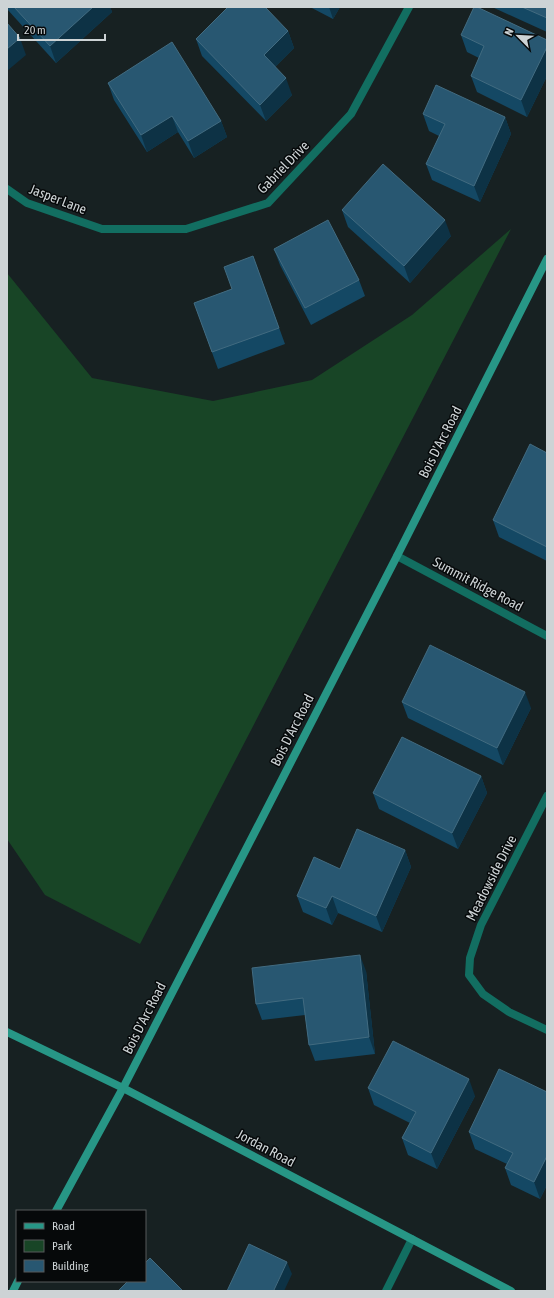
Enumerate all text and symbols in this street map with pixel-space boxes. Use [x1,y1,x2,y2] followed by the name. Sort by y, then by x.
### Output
[18,16,105,42] scale bar
[498,16,538,56] north arrow
[24,23,46,37] text: 20 m
[502,27,516,37] text: N
[254,137,312,197] street label: Gabriel Drive
[27,181,89,217] street label: Jasper Lane
[415,404,465,480] street label: Bois D'Arc Road
[430,554,526,614] street label: Summit Ridge Road
[267,692,317,768] street label: Bois D'Arc Road
[463,833,519,923] street label: Meadowside Drive
[119,980,169,1056] street label: Bois D'Arc Road
[234,1126,298,1170] street label: Jordan Road
[16,1210,146,1282] legend
[52,1219,75,1233] text: Road
[52,1239,73,1253] text: Park
[52,1259,90,1273] text: Building

